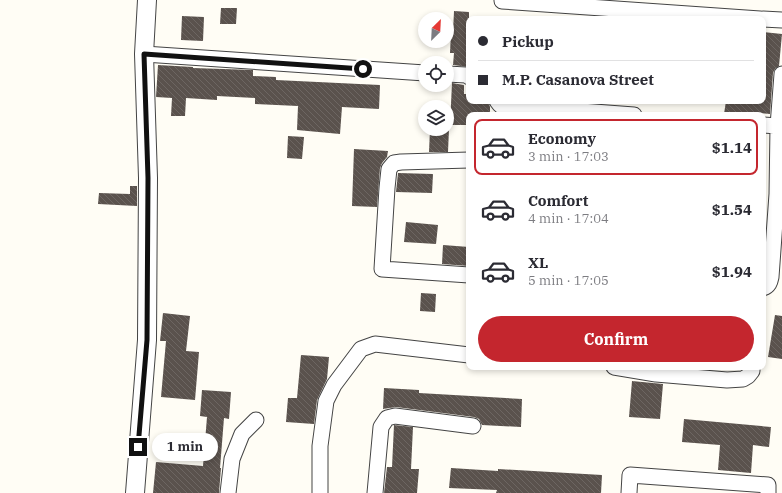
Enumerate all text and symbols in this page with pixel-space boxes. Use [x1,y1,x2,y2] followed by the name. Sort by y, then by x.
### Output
[418,12,454,48] north arrow
[418,12,454,136] map controls
[502,32,554,51] text: Pickup
[418,56,454,92] button: locate
[354,60,372,78] route start
[502,70,654,89] text: M.P. Casanova Street
[418,100,454,136] button: layers
[480,129,516,165] icon: car
[528,129,596,148] text: Economy
[712,138,752,157] text: $1.14
[528,148,609,165] text: 3 min · 17:03
[480,191,516,227] icon: car
[528,191,588,210] text: Comfort
[712,200,752,219] text: $1.54
[528,210,609,227] text: 4 min · 17:04
[480,253,516,289] icon: car
[528,253,548,272] text: XL
[712,262,752,281] text: $1.94
[528,272,609,289] text: 5 min · 17:05
[478,316,754,362] button: Confirm
[152,433,218,461] callout: 1 min
[129,438,147,456] route end
[167,438,203,455] text: 1 min

